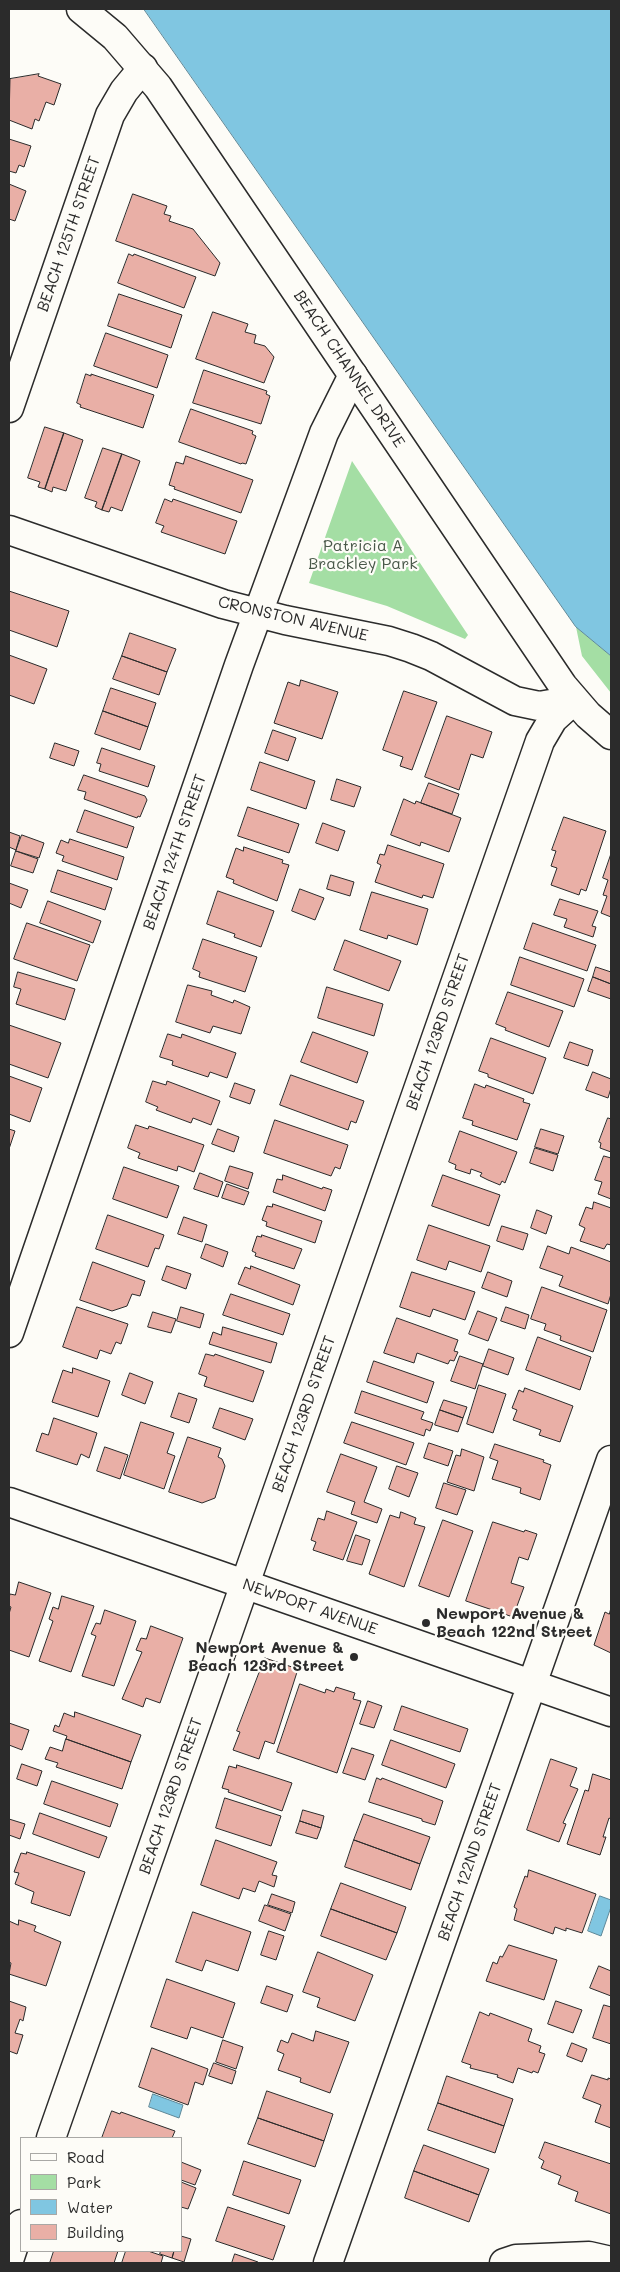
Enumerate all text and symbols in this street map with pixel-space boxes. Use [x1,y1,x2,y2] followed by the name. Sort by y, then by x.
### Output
[33,154,105,314] street label: BEACH 125TH STREET
[289,287,409,451] street label: BEACH CHANNEL DRIVE
[308,536,418,574] park label: Patricia A Brackley Park
[216,592,370,646] street label: CRONSTON AVENUE
[139,772,211,932] street label: BEACH 124TH STREET
[402,951,474,1113] street label: BEACH 123RD STREET
[268,1333,340,1495] street label: BEACH 123RD STREET
[240,1575,380,1639] street label: NEWPORT AVENUE
[436,1604,592,1642] place label: Newport Avenue & Beach 122nd Street
[420,1617,432,1629] marker: Newport Avenue & Beach 122nd Street
[188,1638,344,1676] place label: Newport Avenue & Beach 123rd Street
[348,1651,360,1663] marker: Newport Avenue & Beach 123rd Street
[135,1715,207,1877] street label: BEACH 123RD STREET
[434,1781,506,1943] street label: BEACH 122ND STREET
[20,2137,182,2252] legend
[67,2147,104,2167] text: Road
[67,2172,101,2192] text: Park
[67,2197,113,2217] text: Water
[67,2222,124,2242] text: Building

